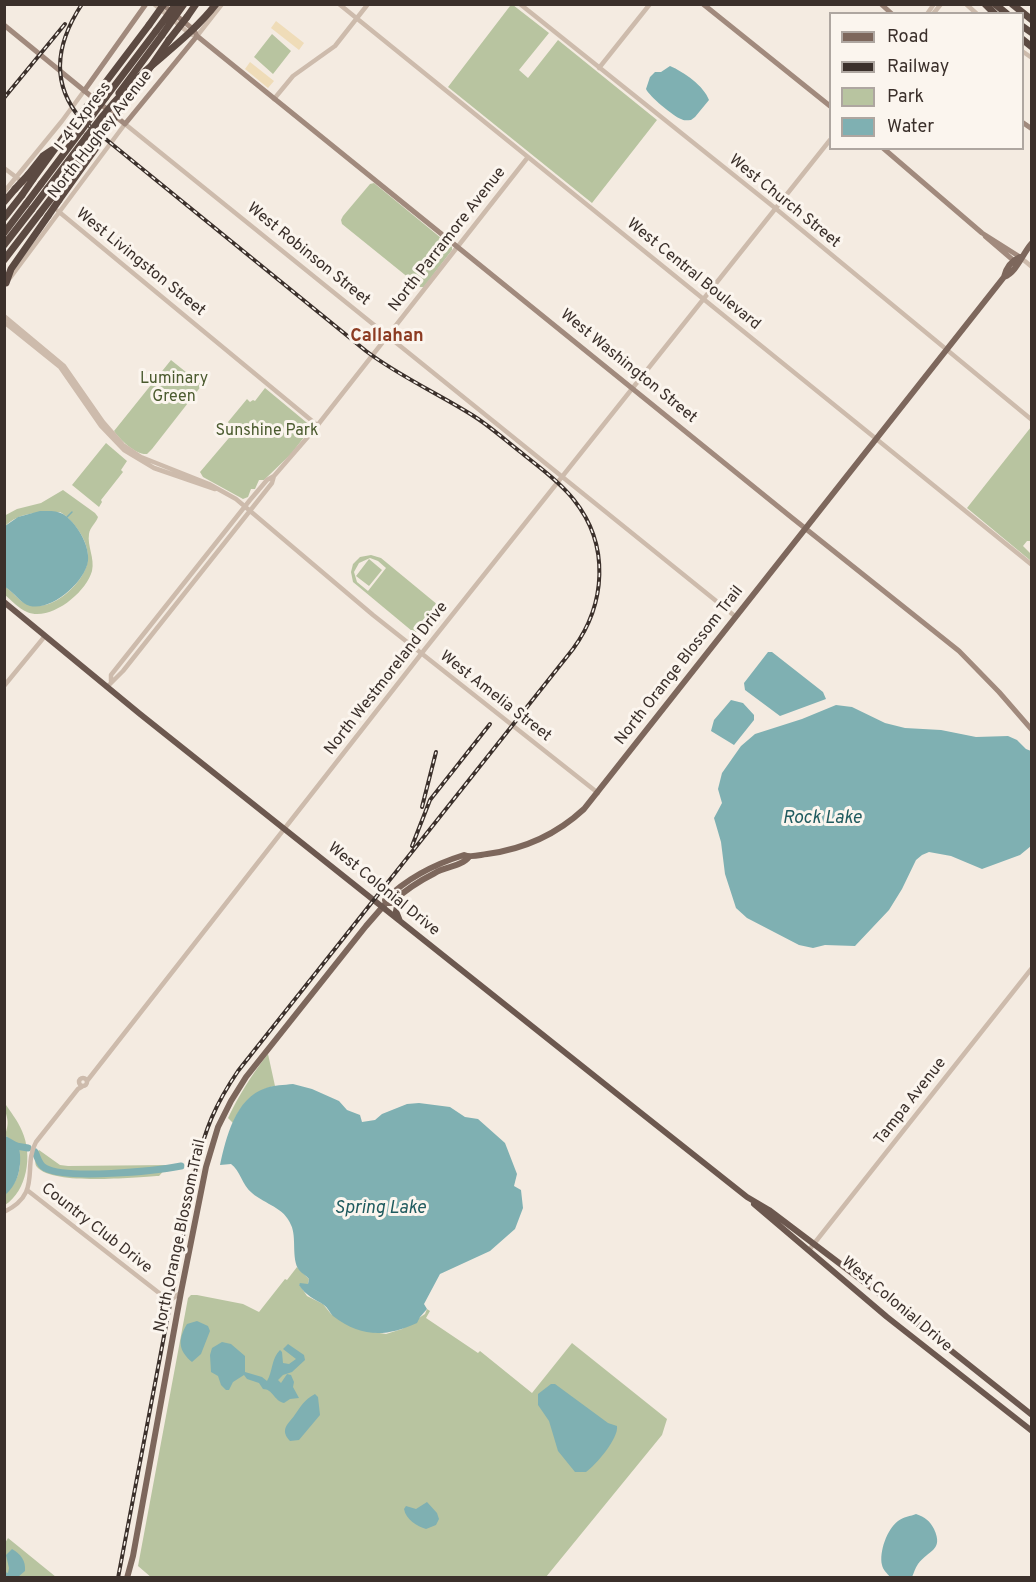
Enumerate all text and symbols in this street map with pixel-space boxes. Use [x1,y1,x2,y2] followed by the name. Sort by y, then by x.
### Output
[829,12,1024,150] legend
[887,26,929,49] text: Road
[887,56,949,79] text: Railway
[45,67,157,203] street label: North Hughey Avenue
[52,79,116,155] street label: I-4 Express
[887,86,924,109] text: Park
[887,116,934,139] text: Water
[724,151,844,253] street label: West Church Street
[385,164,511,316] street label: North Parramore Avenue
[243,199,373,311] street label: West Robinson Street
[71,205,209,321] street label: West Livingston Street
[622,215,764,335] street label: West Central Boulevard
[556,306,700,428] street label: West Washington Street
[350,326,424,348] district label: Callahan
[140,370,208,408] park label: Luminary Green
[216,422,318,442] park label: Sunshine Park
[612,582,748,750] street label: North Orange Blossom Trail
[321,599,453,759] street label: North Westmoreland Drive
[435,647,555,747] street label: West Amelia Street
[782,808,862,830] water label: Rock Lake
[323,839,443,941] street label: West Colonial Drive
[871,1054,951,1150] street label: Tampa Avenue
[151,1138,211,1334] street label: North Orange Blossom Trail
[37,1180,155,1278] street label: Country Club Drive
[334,1198,426,1220] water label: Spring Lake
[837,1253,955,1357] street label: West Colonial Drive

